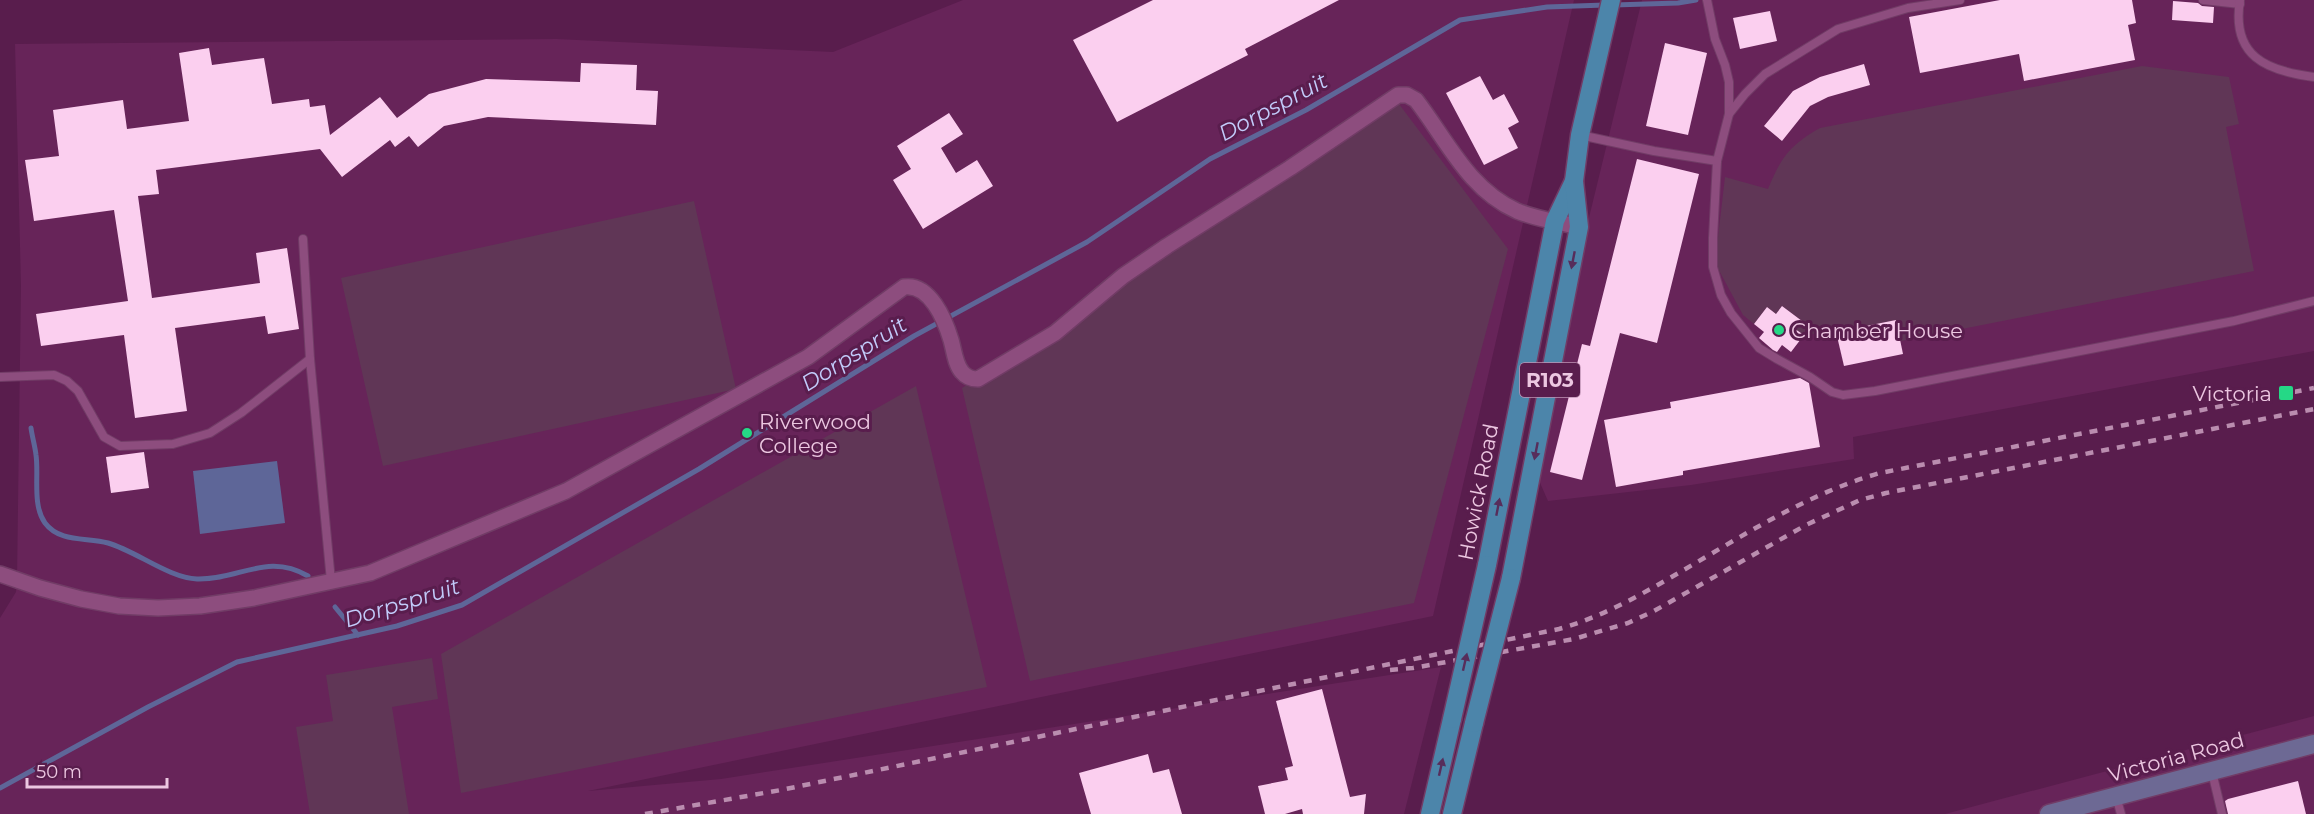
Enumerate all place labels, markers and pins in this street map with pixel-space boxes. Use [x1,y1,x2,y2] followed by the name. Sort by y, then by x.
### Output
[1791,318,1963,343] place label: Chamber House
[1772,323,1786,337] marker: Chamber House
[2193,381,2272,406] place label: Victoria
[2277,384,2295,402] marker: Victoria
[759,409,871,458] place label: Riverwood College
[740,426,754,440] marker: Riverwood College

